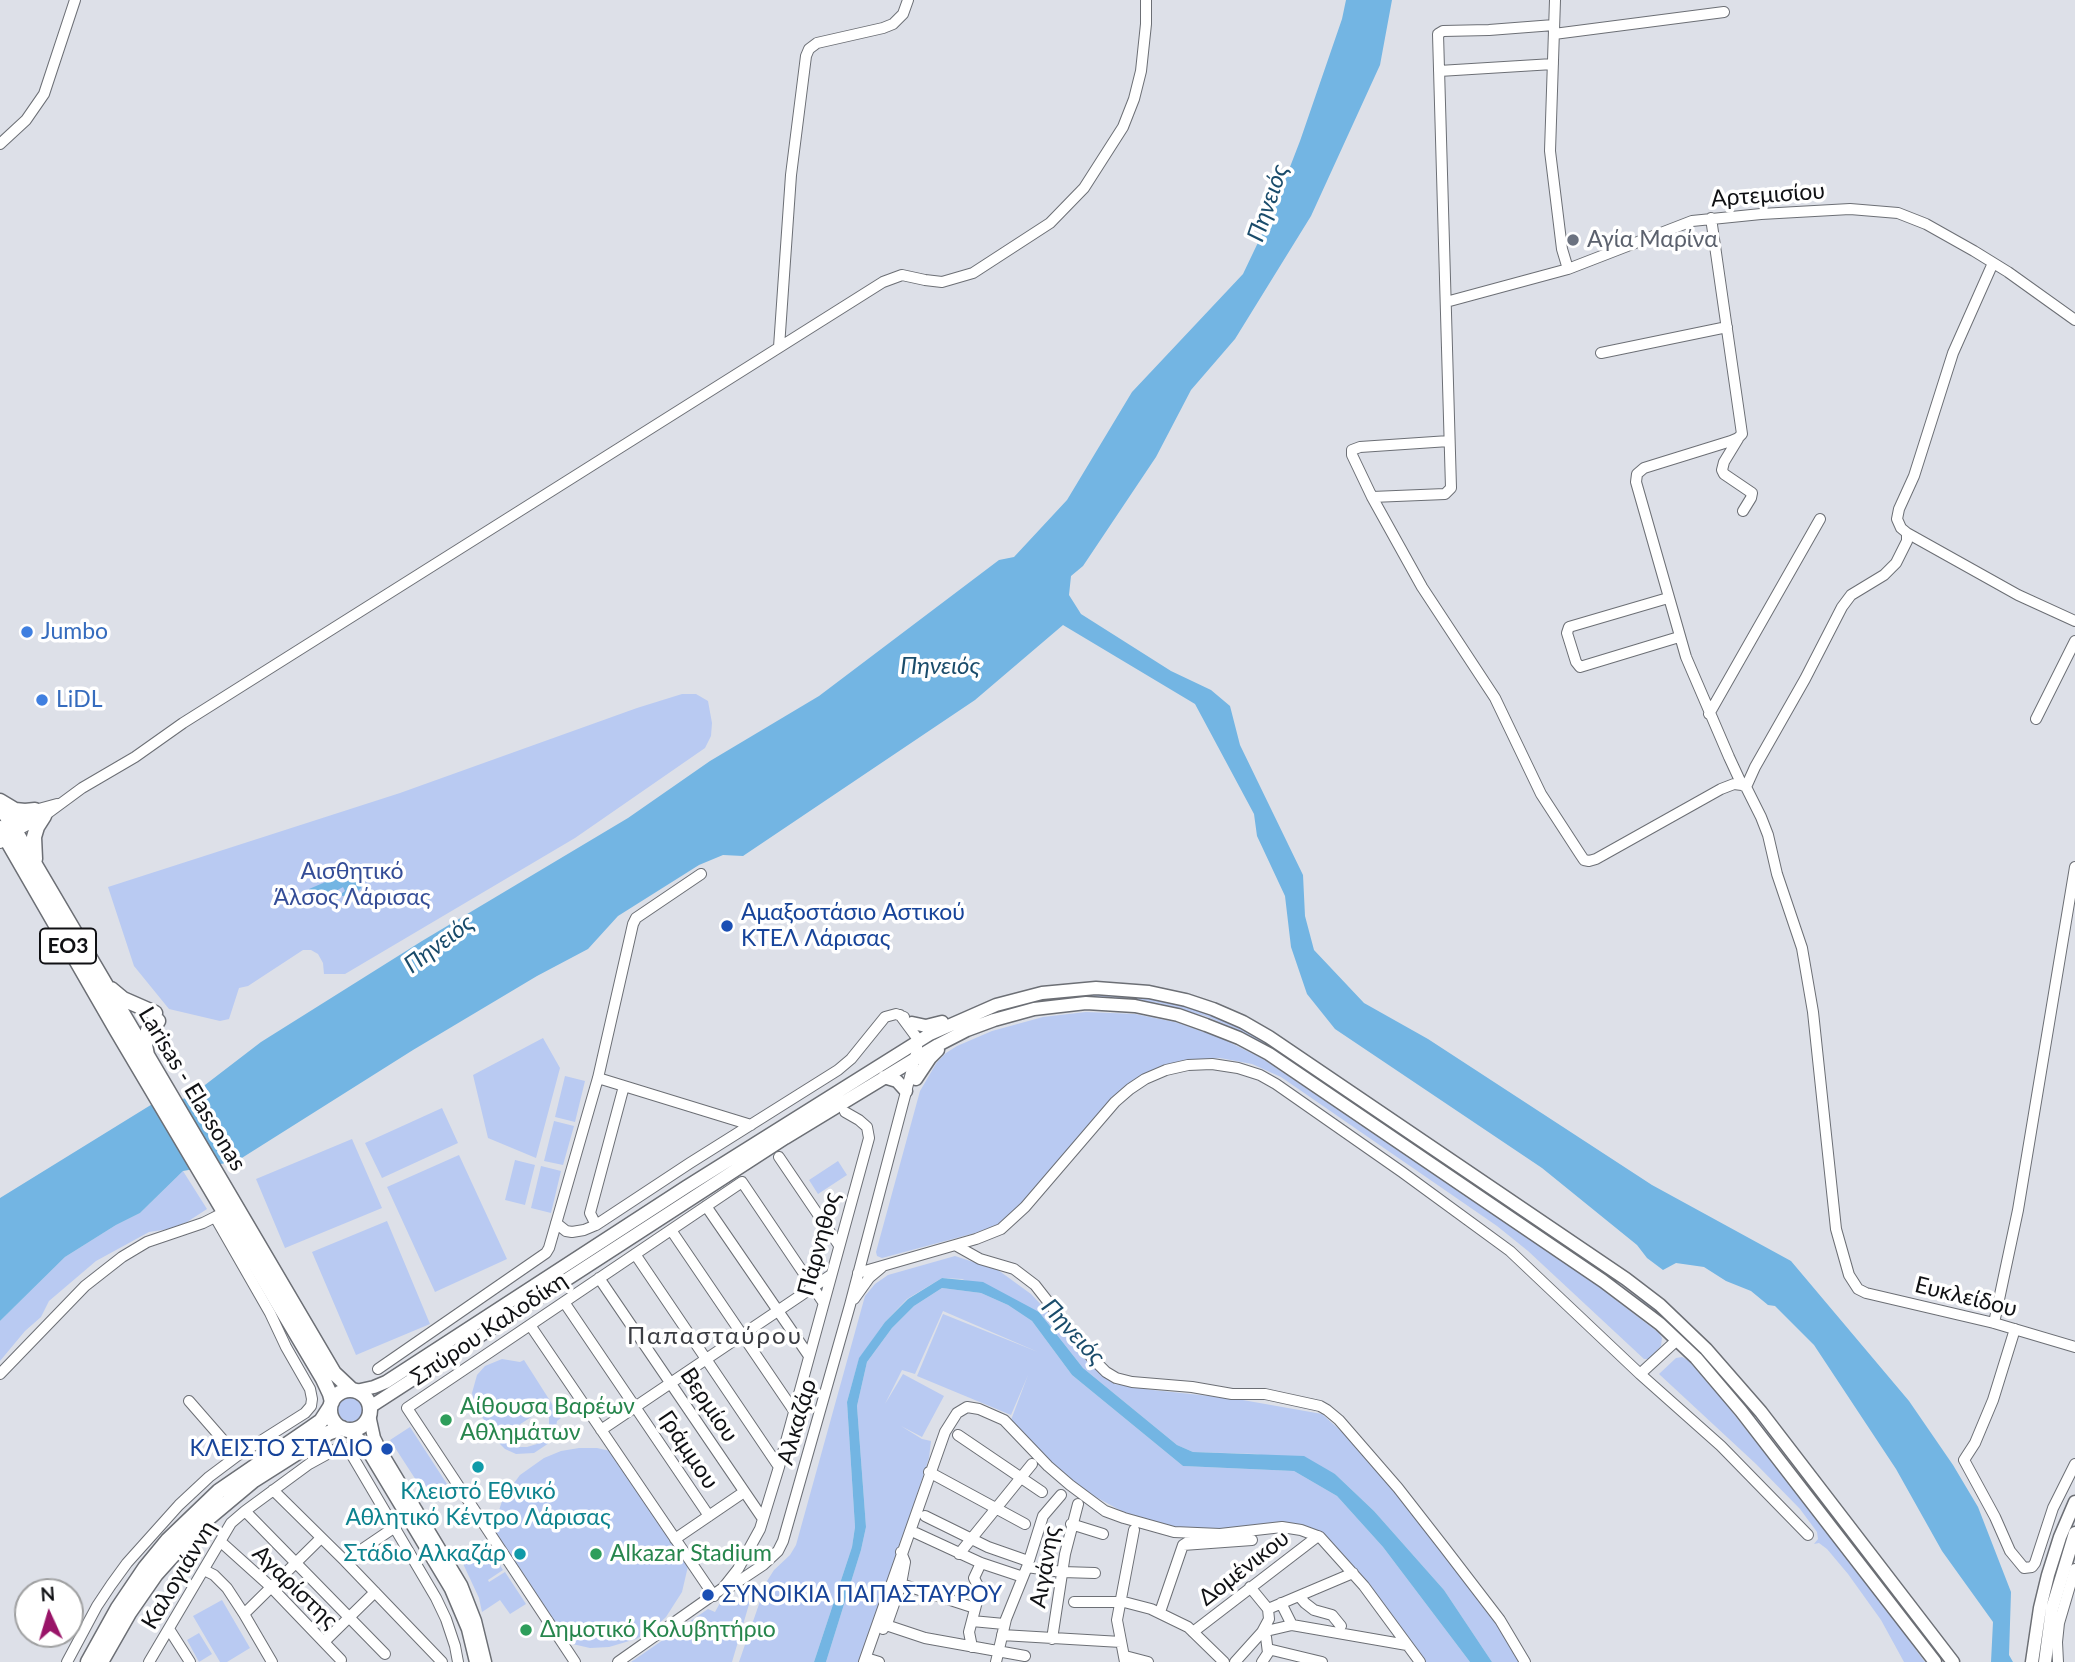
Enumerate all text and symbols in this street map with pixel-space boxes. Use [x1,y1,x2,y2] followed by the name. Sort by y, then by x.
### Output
[1241,161,1295,245] water label: Πηνειός
[1710,177,1826,213] street label: Αρτεμισίου
[1587,226,1718,254] place label: Αγία Μαρίνα
[1565,232,1581,248] marker: Αγία Μαρίνα
[41,618,108,646] place label: Jumbo
[19,624,35,640] marker: Jumbo
[900,652,980,680] water label: Πηνειός
[56,686,102,714] place label: LiDL
[34,692,50,708] marker: LiDL
[274,858,430,912] park label: Αισθητικό Άλσος Λάρισας
[741,899,965,953] place label: Αμαξοστάσιο Αστικού ΚΤΕΛ Λάρισας
[399,909,479,979] water label: Πηνειός
[719,918,735,934] marker: Αμαξοστάσιο Αστικού ΚΤΕΛ Λάρισας
[40,928,96,964] road number: ΕΟ3
[132,1002,252,1176] street label: Larisas - Elassonas
[792,1189,846,1299] street label: Πάρνηθος
[406,1267,572,1391] street label: Σπύρου Καλοδίκη
[1912,1271,2020,1323] street label: Ευκλείδου
[1035,1293,1111,1371] water label: Πηνειός
[628,1322,802,1350] district label: Παπασταύρου
[674,1363,744,1447] street label: Βερμίου
[772,1376,822,1468] street label: Αλκαζάρ
[460,1393,635,1447] place label: Αίθουσα Βαρέων Αθλημάτων
[652,1406,724,1494] street label: Γράμμου
[438,1412,454,1428] marker: Αίθουσα Βαρέων Αθλημάτων
[189,1435,373,1463] place label: ΚΛΕΙΣΤΟ ΣΤΑΔΙΟ
[379,1441,395,1457] marker: ΚΛΕΙΣΤΟ ΣΤΑΔΙΟ
[470,1459,486,1475] marker: Κλειστό Εθνικό Αθλητικό Κέντρο Λάρισας
[345,1478,611,1532] place label: Κλειστό Εθνικό Αθλητικό Κέντρο Λάρισας
[136,1516,222,1634] street label: Καλογιάννη
[1024,1524,1066,1610] street label: Αιγάνης
[1193,1524,1295,1612] street label: Δομένικου
[247,1540,343,1634] street label: Αγαρίστης
[344,1540,506,1568] place label: Στάδιο Αλκαζάρ
[610,1540,772,1568] place label: Alkazar Stadium
[512,1546,528,1562] marker: Στάδιο Αλκαζάρ
[588,1546,604,1562] marker: Alkazar Stadium
[14,1578,84,1648] north arrow
[722,1581,1002,1609] place label: ΣΥΝΟΙΚΙΑ ΠΑΠΑΣΤΑΥΡΟΥ
[40,1582,56,1606] text: N
[700,1587,716,1603] marker: ΣΥΝΟΙΚΙΑ ΠΑΠΑΣΤΑΥΡΟΥ
[540,1616,776,1644] place label: Δημοτικό Κολυβητήριο
[518,1622,534,1638] marker: Δημοτικό Κολυβητήριο

